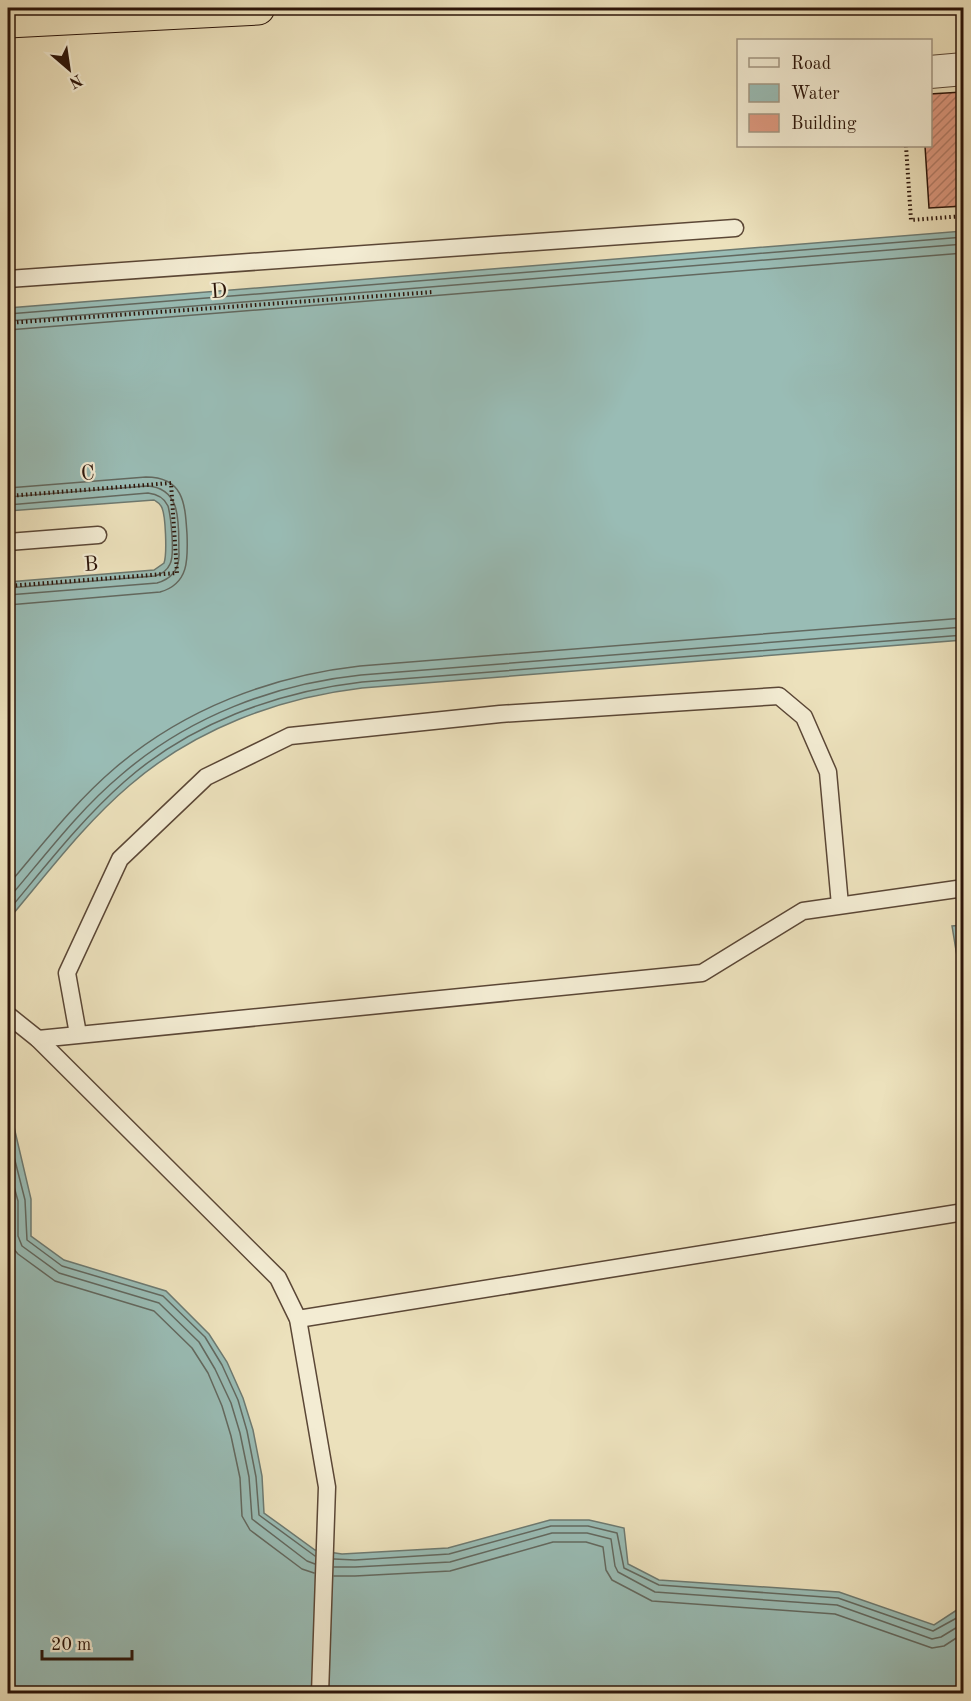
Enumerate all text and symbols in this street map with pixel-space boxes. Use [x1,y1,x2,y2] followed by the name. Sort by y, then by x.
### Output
[39,39,99,99] north arrow
[737,39,932,147] legend
[791,55,831,73] text: Road
[65,70,85,91] text: N
[791,85,840,103] text: Water
[791,115,857,133] text: Building
[210,281,228,303] street label: D
[80,463,96,485] street label: C
[83,554,99,576] street label: B
[42,1623,132,1661] scale bar
[51,1636,91,1654] text: 20 m

